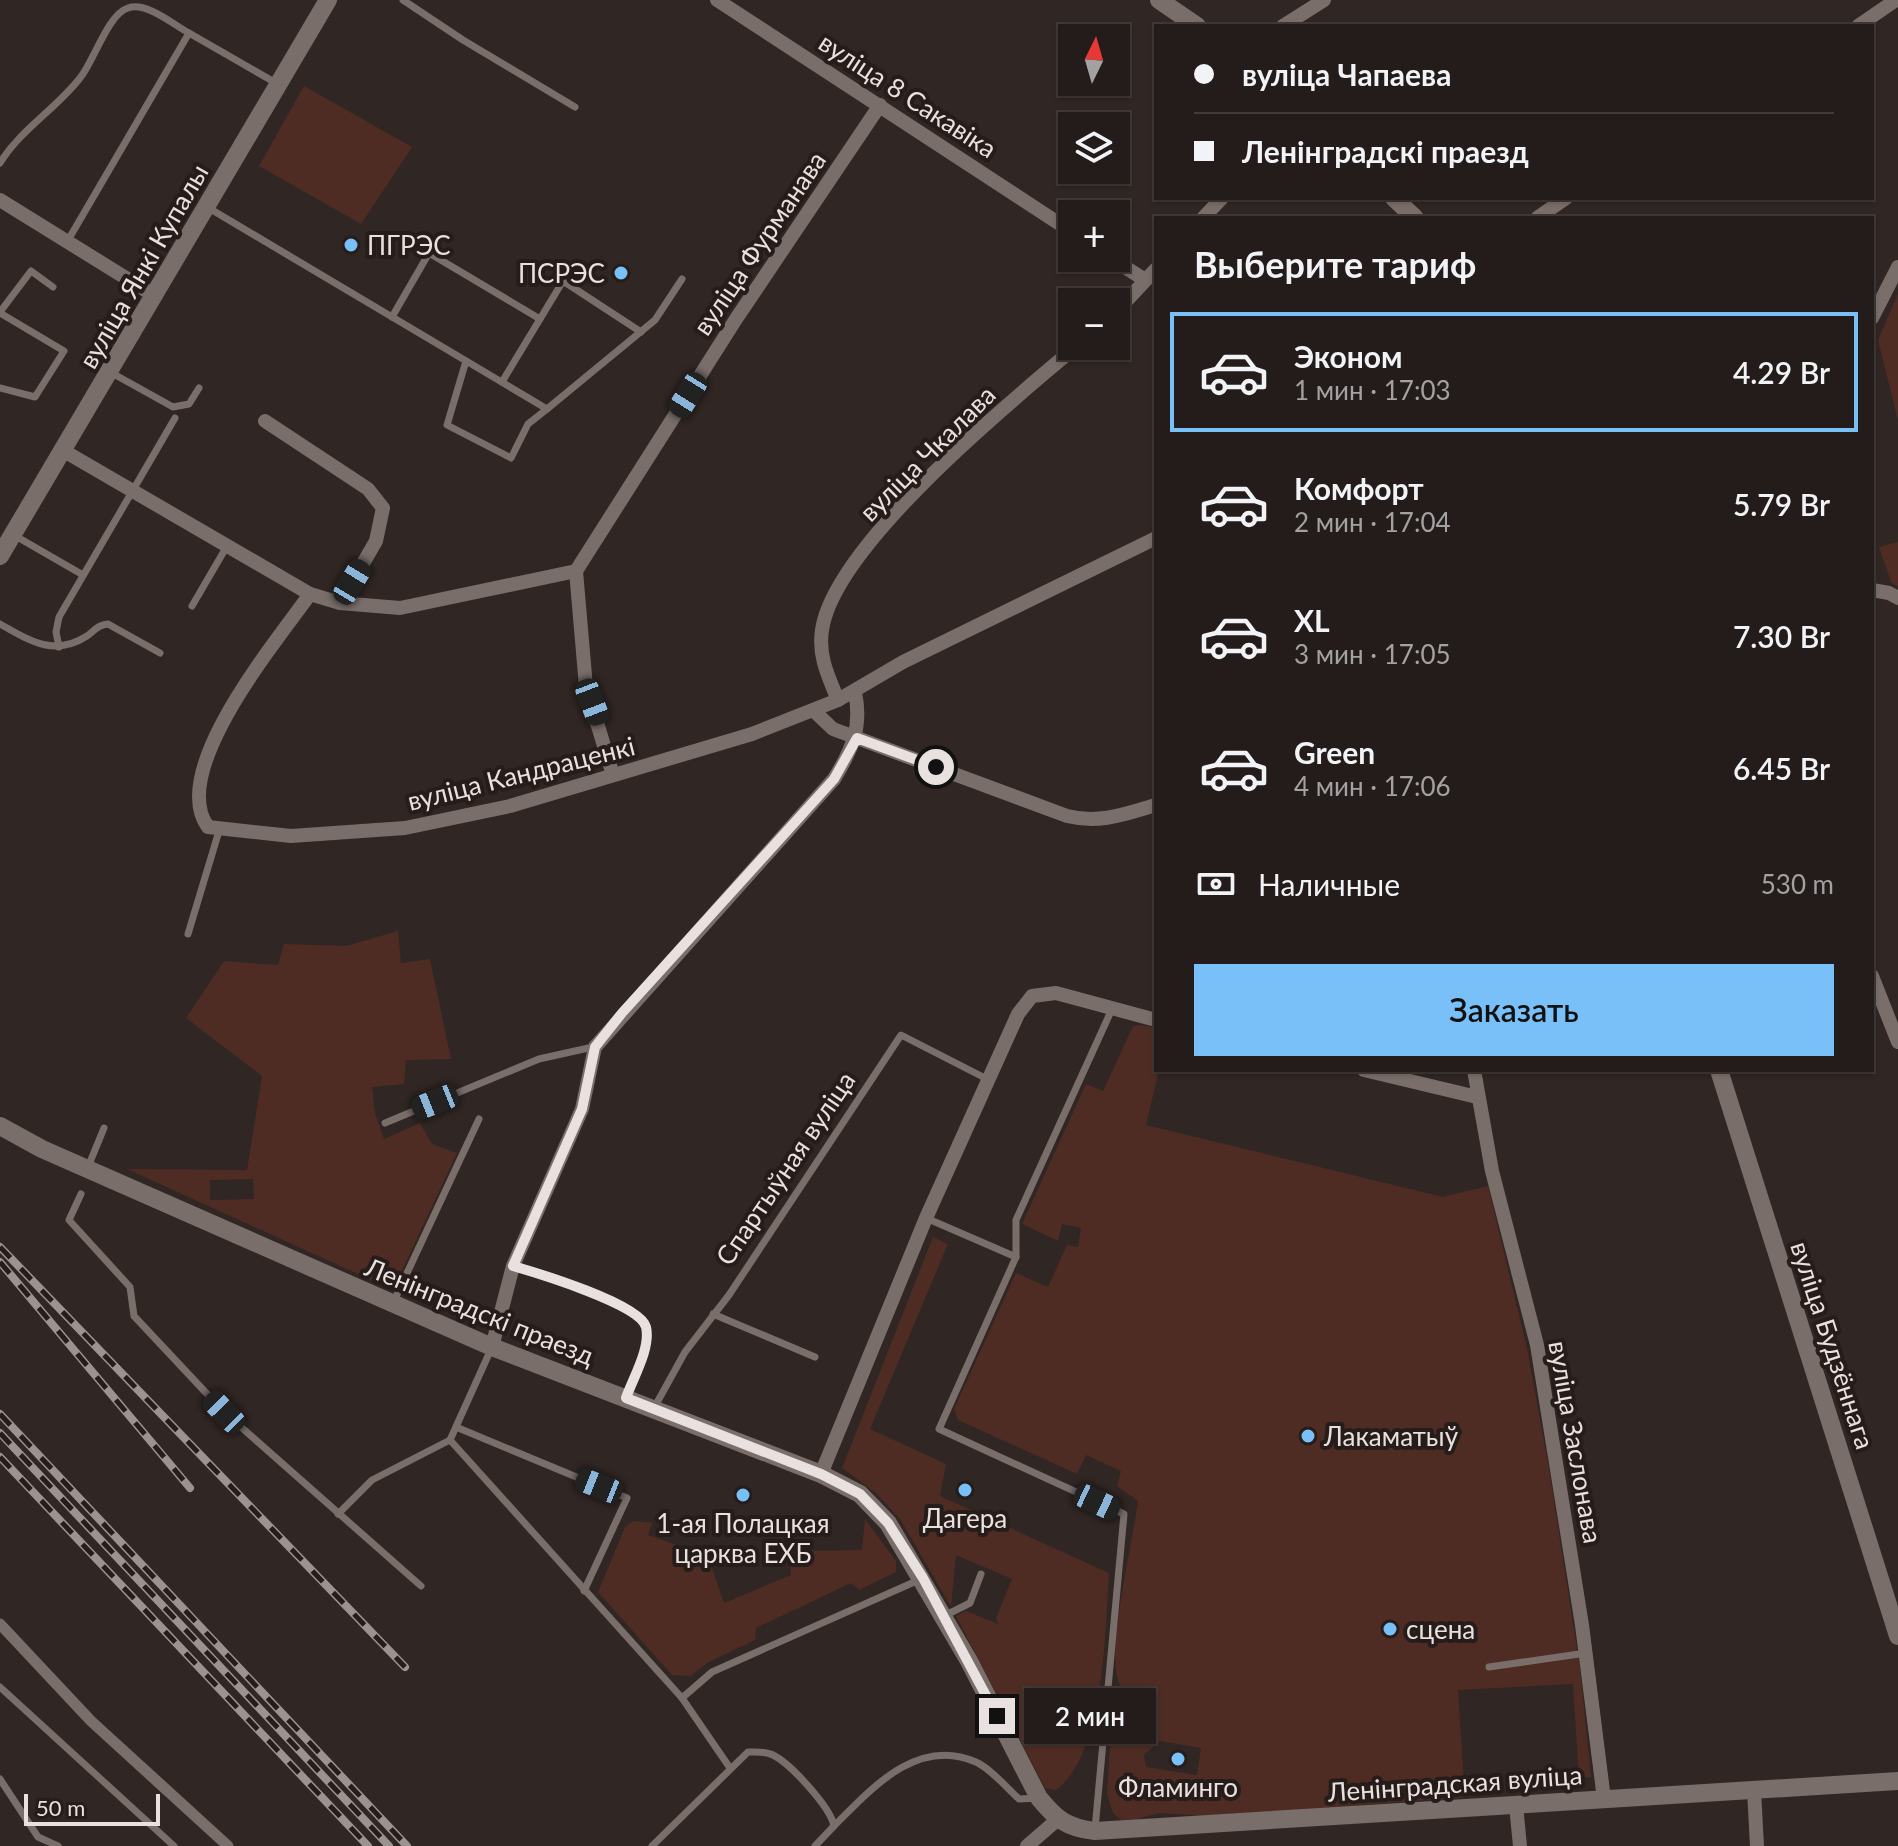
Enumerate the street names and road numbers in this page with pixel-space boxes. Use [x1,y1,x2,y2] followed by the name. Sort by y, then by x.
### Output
[813,26,1003,164] street label: вуліца 8 Сакавіка
[686,145,832,341] street label: вуліца Фурманава
[71,158,215,374] street label: вуліца Янкі Купалы
[852,378,1002,528] street label: вуліца Чкалава
[404,729,638,817] street label: вуліца Кандраценкі
[708,1065,862,1271] street label: Спартыўная вуліца
[1784,1237,1882,1453] street label: вуліца Будзённага
[360,1250,599,1372] street label: Ленінградскі праезд
[1542,1338,1610,1546] street label: вуліца Заслонава
[1326,1758,1583,1808] street label: Ленінградская вуліца

